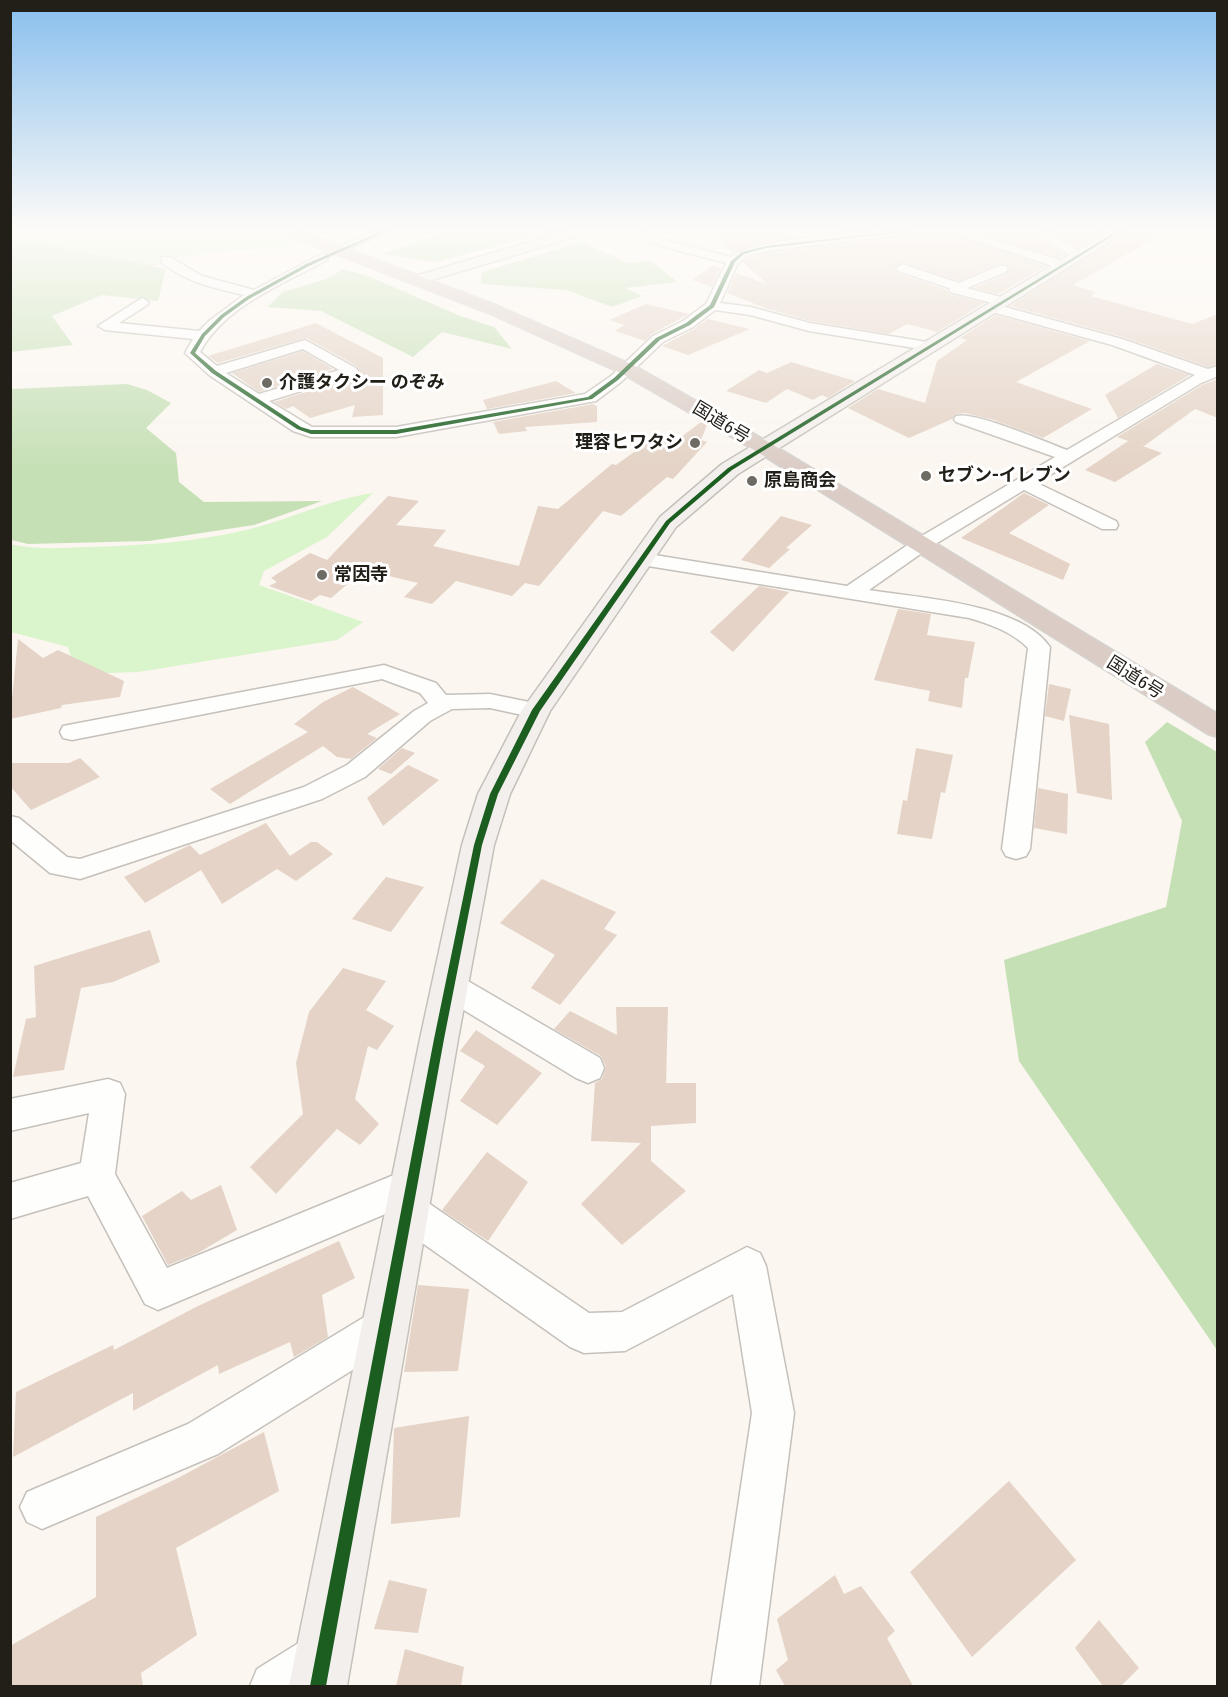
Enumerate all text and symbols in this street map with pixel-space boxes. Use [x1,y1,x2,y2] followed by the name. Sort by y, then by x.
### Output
[279,372,445,394] place label: 介護タクシー のぞみ
[260,376,274,390] marker: 介護タクシー のぞみ
[688,398,754,448] street label: 国道6号
[575,432,683,454] place label: 理容ヒワタシ
[688,436,702,450] marker: 理容ヒワタシ
[938,465,1071,487] place label: セブン-イレブン
[919,469,933,483] marker: セブン-イレブン
[764,470,836,492] place label: 原島商会
[745,474,759,488] marker: 原島商会
[334,564,388,586] place label: 常因寺
[315,568,329,582] marker: 常因寺
[1103,652,1167,704] street label: 国道6号

